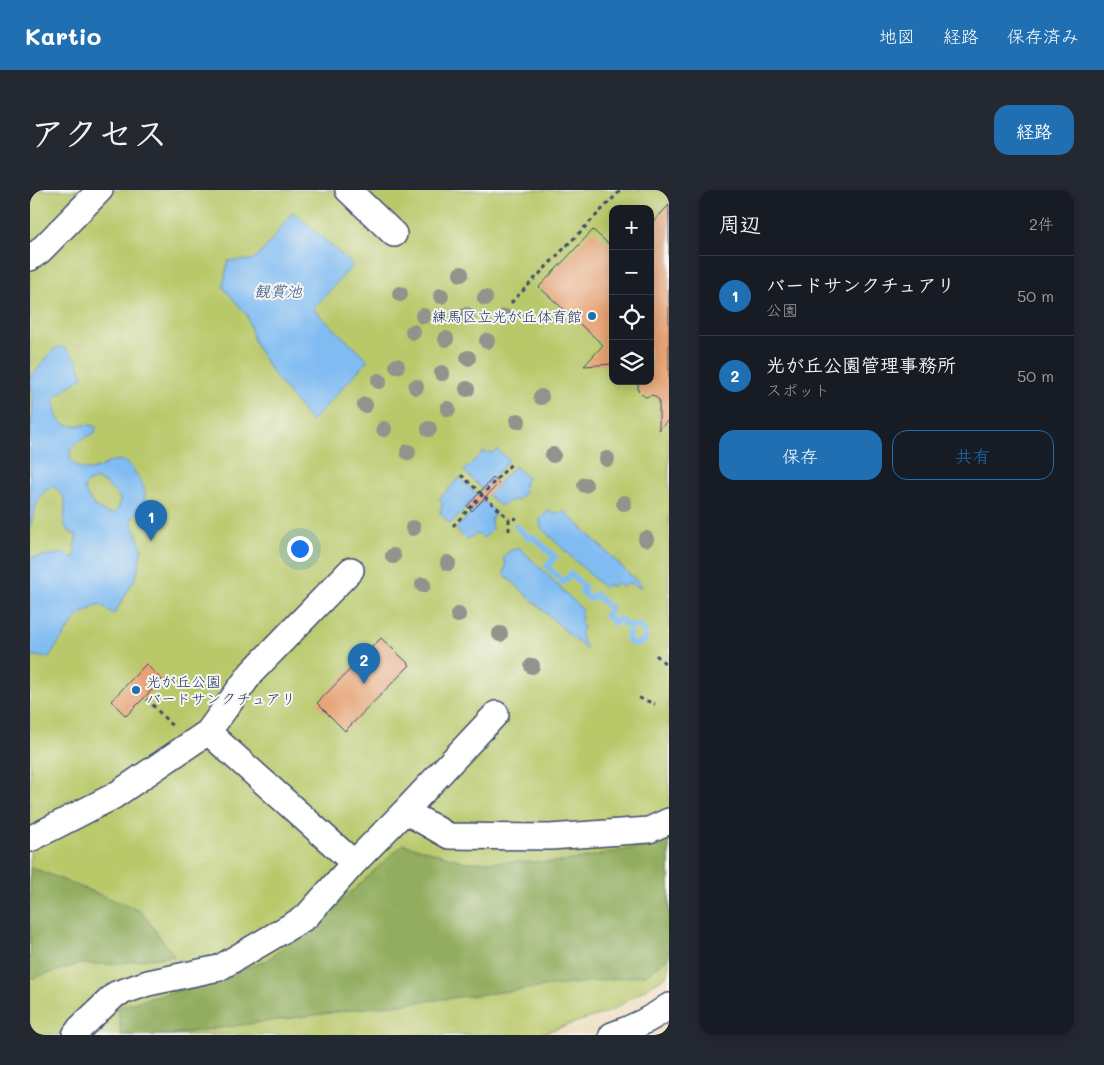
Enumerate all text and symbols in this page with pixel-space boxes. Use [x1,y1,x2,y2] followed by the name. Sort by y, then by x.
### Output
[25,20,101,51] text: Kartio
[879,24,915,48] text: 地図
[943,24,979,48] text: 経路
[1007,24,1079,48] text: 保存済み
[994,105,1074,155] button: 経路
[30,109,168,155] text: アクセス
[609,205,654,385] map controls
[609,205,654,250] button: +
[719,210,761,237] text: 周辺
[1029,213,1054,234] text: 2件
[609,250,654,295] button: −
[766,272,955,297] text: バードサンクチュアリ
[254,280,303,301] water label: 観賞池
[731,285,739,306] text: 1
[1017,285,1054,306] text: 50 m
[609,295,654,340] button: locate
[766,299,798,320] text: 公園
[432,306,582,326] place label: 練馬区立光が丘体育館
[586,310,598,322] marker: 練馬区立光が丘体育館
[609,340,654,385] button: layers
[766,352,956,377] text: 光が丘公園管理事務所
[731,365,739,386] text: 2
[1017,365,1054,386] text: 50 m
[766,379,830,400] text: スポット
[719,430,882,480] button: 保存
[892,430,1054,480] button: 共有
[135,500,167,541] pin: 1
[287,536,313,562] your location
[348,643,380,684] pin: 2
[146,671,296,708] place label: 光が丘公園 バードサンクチュアリ
[130,684,142,696] marker: 光が丘公園 バードサンクチュアリ

